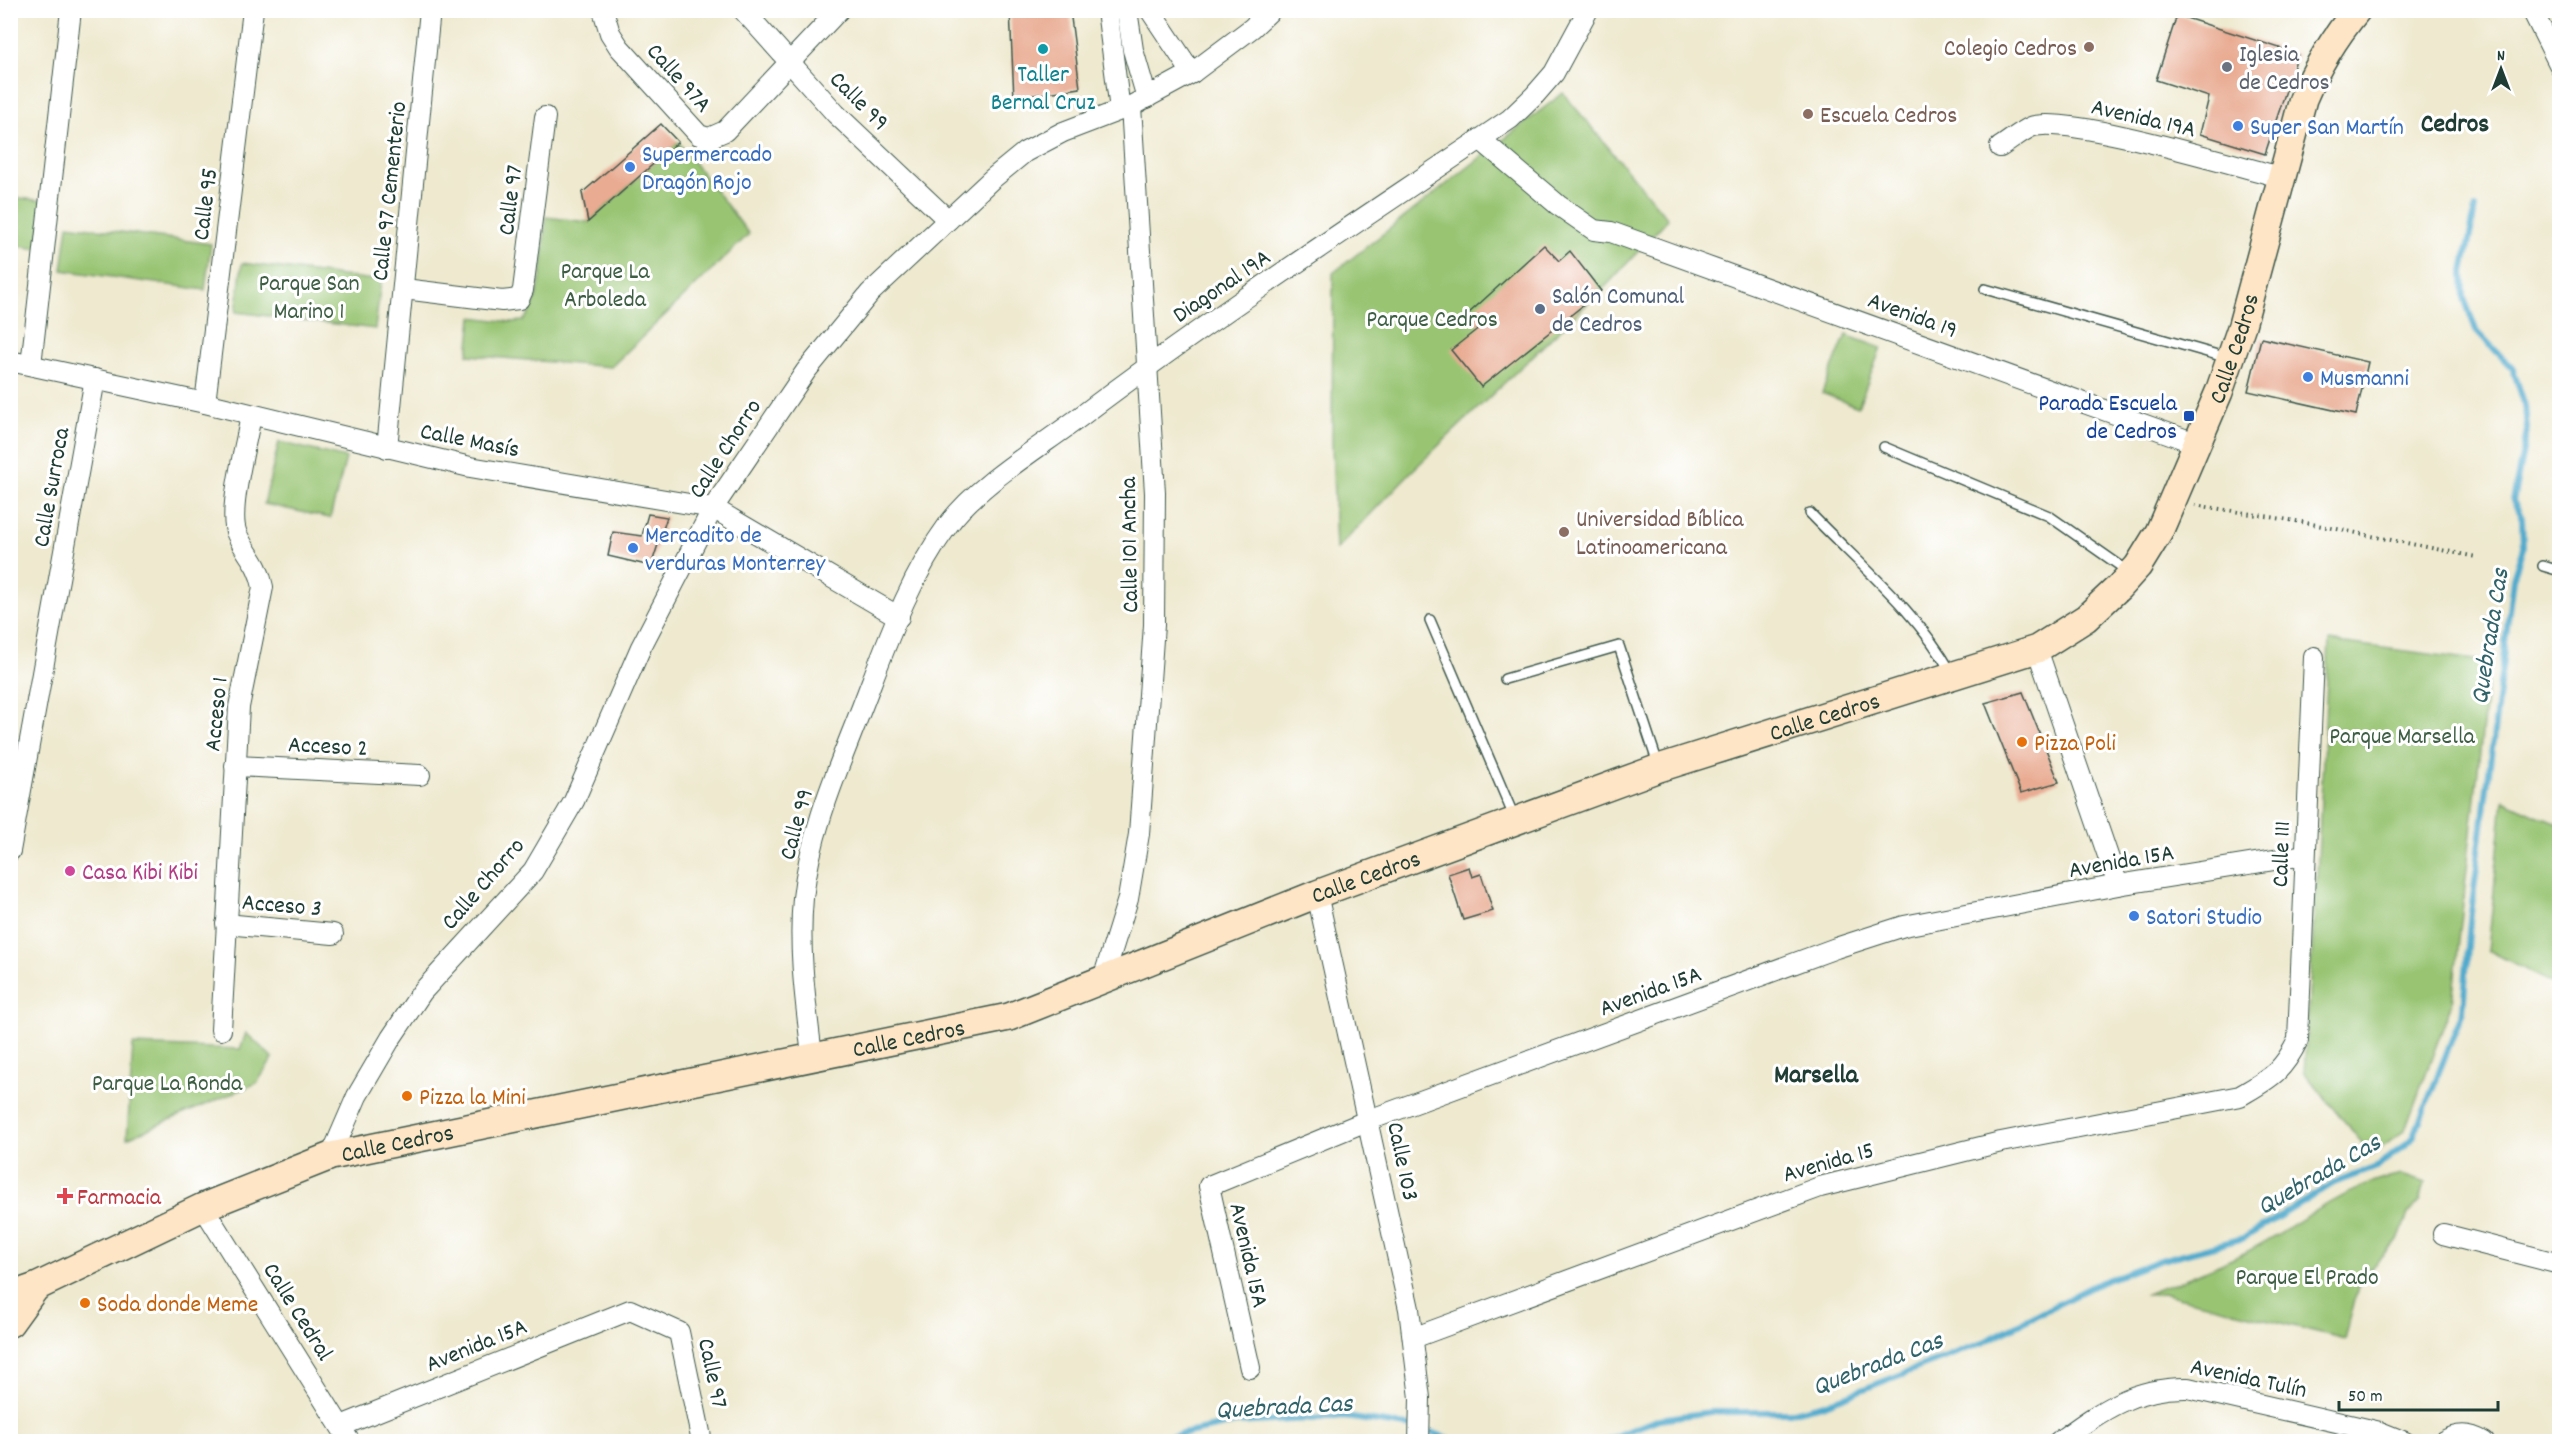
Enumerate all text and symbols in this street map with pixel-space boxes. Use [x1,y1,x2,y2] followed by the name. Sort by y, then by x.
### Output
[1944,33,2077,67] place label: Colegio Cedros
[637,36,718,122] street label: Calle 97A
[2239,39,2330,101] place label: Iglesia de Cedros
[2471,39,2531,99] north arrow
[2082,40,2096,54] marker: Colegio Cedros
[1036,42,1050,56] marker: Taller Bernal Cruz
[2497,45,2505,68] text: N
[991,59,1095,121] place label: Taller Bernal Cruz
[2220,60,2234,74] marker: Iglesia de Cedros
[820,64,896,140] street label: Calle 99
[2088,91,2199,148] street label: Avenida 19A
[365,100,417,283] street label: Calle 97 Cementerio
[1820,100,1957,134] place label: Escuela Cedros
[1801,107,1815,121] marker: Escuela Cedros
[2421,107,2489,144] district label: Cedros
[2250,112,2404,146] place label: Super San Martín
[2231,119,2245,133] marker: Super San Martín
[642,139,772,201] place label: Supermercado Dragón Rojo
[623,160,637,174] marker: Supermercado Dragón Rojo
[491,163,533,238] street label: Calle 97
[186,166,228,243] street label: Calle 95
[1167,242,1279,333] street label: Diagonal 19A
[560,256,650,318] park label: Parque La Arboleda
[258,268,360,330] park label: Parque San Marino 1
[1552,281,1685,343] place label: Salón Comunal de Cedros
[1862,285,1962,349] street label: Avenida 19
[2202,290,2270,410] street label: Calle Cedros
[1533,302,1547,316] marker: Salón Comunal de Cedros
[1366,304,1498,338] park label: Parque Cedros
[2320,363,2409,397] place label: Musmanni
[2301,370,2315,384] marker: Musmanni
[2038,388,2178,450] place label: Parada Escuela de Cedros
[682,393,771,506] street label: Calle Chorro
[2182,409,2196,423] marker: Parada Escuela de Cedros
[417,416,522,468] street label: Calle Masís
[26,424,80,550] street label: Calle Surroca
[1113,476,1149,613] street label: Calle 101 Ancha
[1576,504,1744,566] place label: Universidad Bíblica Latinoamericana
[645,520,826,582] place label: Mercadito de verduras Monterrey
[1557,525,1571,539] marker: Universidad Bíblica Latinoamericana
[626,541,640,555] marker: Mercadito de verduras Monterrey
[2462,565,2521,707] water label: Quebrada Cas
[197,675,239,753] street label: Acceso 1
[1766,685,1885,752] street label: Calle Cedros
[2329,721,2476,755] park label: Parque Marsella
[2034,728,2116,762] place label: Pizza Poli
[287,729,369,767] street label: Acceso 2
[2015,735,2029,749] marker: Pizza Poli
[772,785,824,864] street label: Calle 99
[2265,820,2301,888] street label: Calle 111
[434,831,534,939] street label: Calle Chorro
[2066,837,2177,889] street label: Avenida 15A
[1307,843,1426,915] street label: Calle Cedros
[82,857,198,891] place label: Casa Kibi Kibi
[63,864,77,878] marker: Casa Kibi Kibi
[240,887,323,927] street label: Acceso 3
[2146,902,2262,936] place label: Satori Studio
[2127,909,2141,923] marker: Satori Studio
[1595,959,1707,1027] street label: Avenida 15A
[850,1012,968,1069] street label: Calle Cedros
[1774,1058,1859,1095] district label: Marsella
[92,1068,243,1102] park label: Parque La Ronda
[419,1082,526,1116] place label: Pizza la Mini
[400,1089,414,1103] marker: Pizza la Mini
[338,1117,457,1173] street label: Calle Cedros
[1376,1119,1426,1204] street label: Calle 103
[2251,1125,2389,1226] water label: Quebrada Cas
[1779,1135,1878,1193] street label: Avenida 15
[77,1182,162,1216] place label: Farmacia
[58,1189,72,1203] marker: Farmacia
[1219,1200,1276,1311] street label: Avenida 15A
[253,1257,340,1369] street label: Calle Cedral
[2235,1262,2379,1296] park label: Parque El Prado
[97,1289,258,1323] place label: Soda donde Meme
[78,1296,92,1310] marker: Soda donde Meme
[421,1311,533,1383] street label: Avenida 15A
[1808,1323,1950,1407] water label: Quebrada Cas
[687,1335,735,1412] street label: Calle 97
[2187,1351,2310,1409] street label: Avenida Tulín
[2339,1374,2498,1412] scale bar
[2348,1385,2383,1410] text: 50 m
[1215,1386,1355,1431] water label: Quebrada Cas

